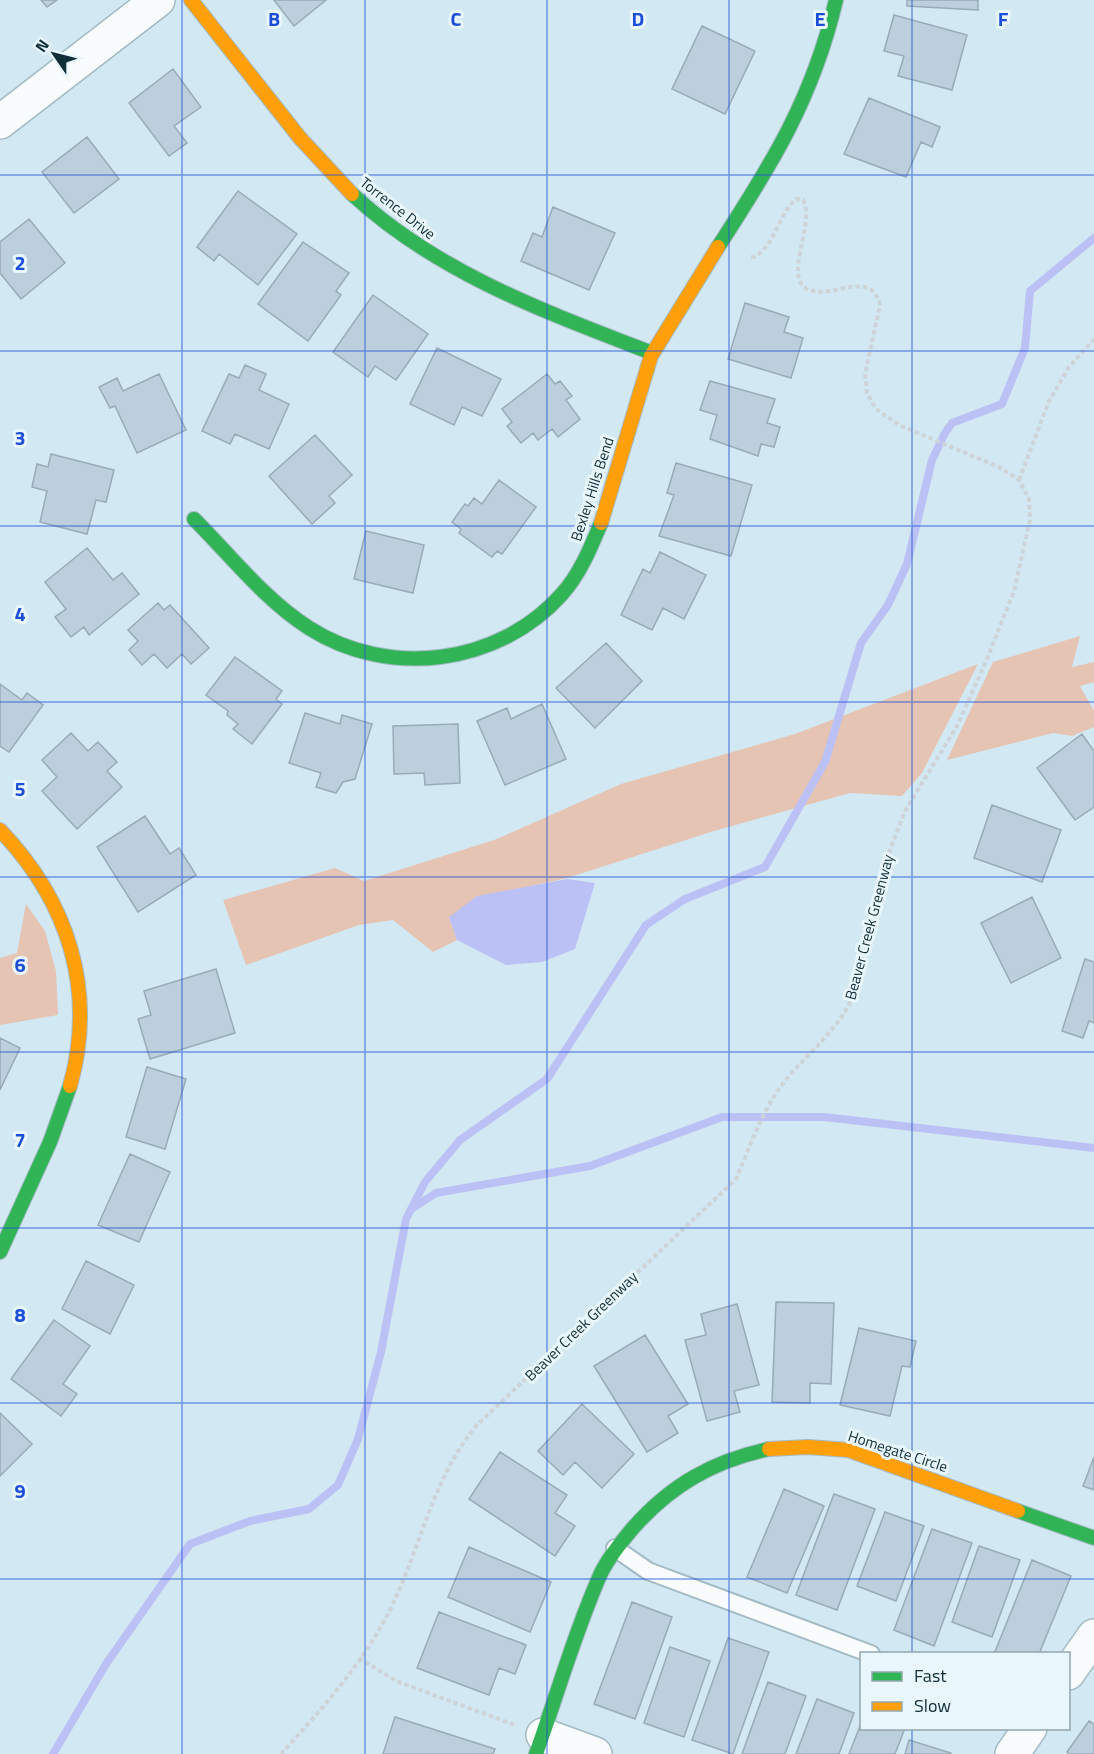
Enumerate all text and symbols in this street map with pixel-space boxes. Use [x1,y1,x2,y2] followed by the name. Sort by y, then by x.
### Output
[268,3,280,34] text: B
[451,3,462,34] text: C
[632,3,644,34] text: D
[814,3,826,34] text: E
[998,3,1009,34] text: F
[24,24,84,84] north arrow
[29,34,55,57] text: N
[355,171,441,245] street label: Torrence Drive
[14,247,26,278] text: 2
[14,422,26,453] text: 3
[564,434,620,544] street label: Bexley Hills Bend
[14,598,26,629] text: 4
[14,773,26,804] text: 5
[839,852,899,1002] street label: Beaver Creek Greenway
[14,949,26,980] text: 6
[14,1124,26,1155] text: 7
[519,1266,643,1386] street label: Beaver Creek Greenway
[14,1299,26,1330] text: 8
[845,1424,951,1478] street label: Homegate Circle
[14,1475,26,1506] text: 9
[860,1652,1070,1730] legend
[914,1662,947,1689] text: Fast
[914,1692,951,1719] text: Slow

